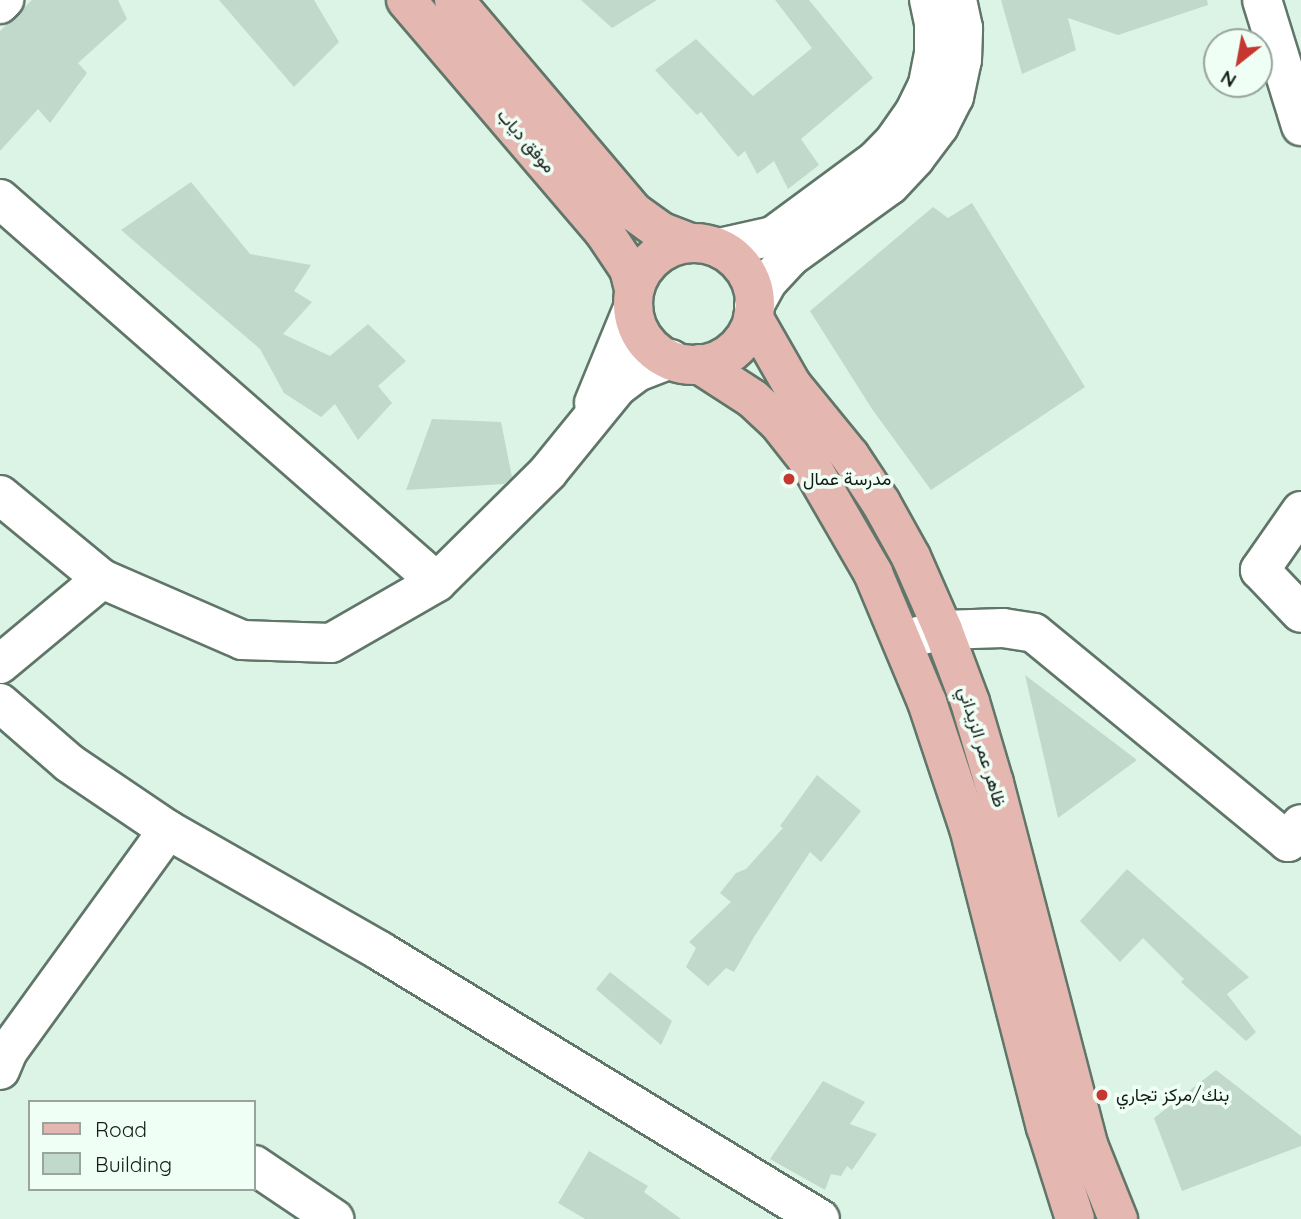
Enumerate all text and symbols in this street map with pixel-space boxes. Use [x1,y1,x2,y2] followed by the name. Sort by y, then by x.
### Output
[1203,28,1273,98] north arrow
[1216,65,1240,93] text: N
[492,105,560,177] street label: موفق دياب
[803,468,891,490] place label: مدرسة عمال
[781,471,797,487] marker: مدرسة عمال
[953,684,1011,810] street label: ظاهر عمر الزيداني
[1116,1084,1229,1106] place label: بنك/مركز تجاري
[1094,1087,1110,1103] marker: بنك/مركز تجاري
[28,1100,256,1191] legend
[95,1116,147,1142] text: Road
[95,1151,172,1177] text: Building

